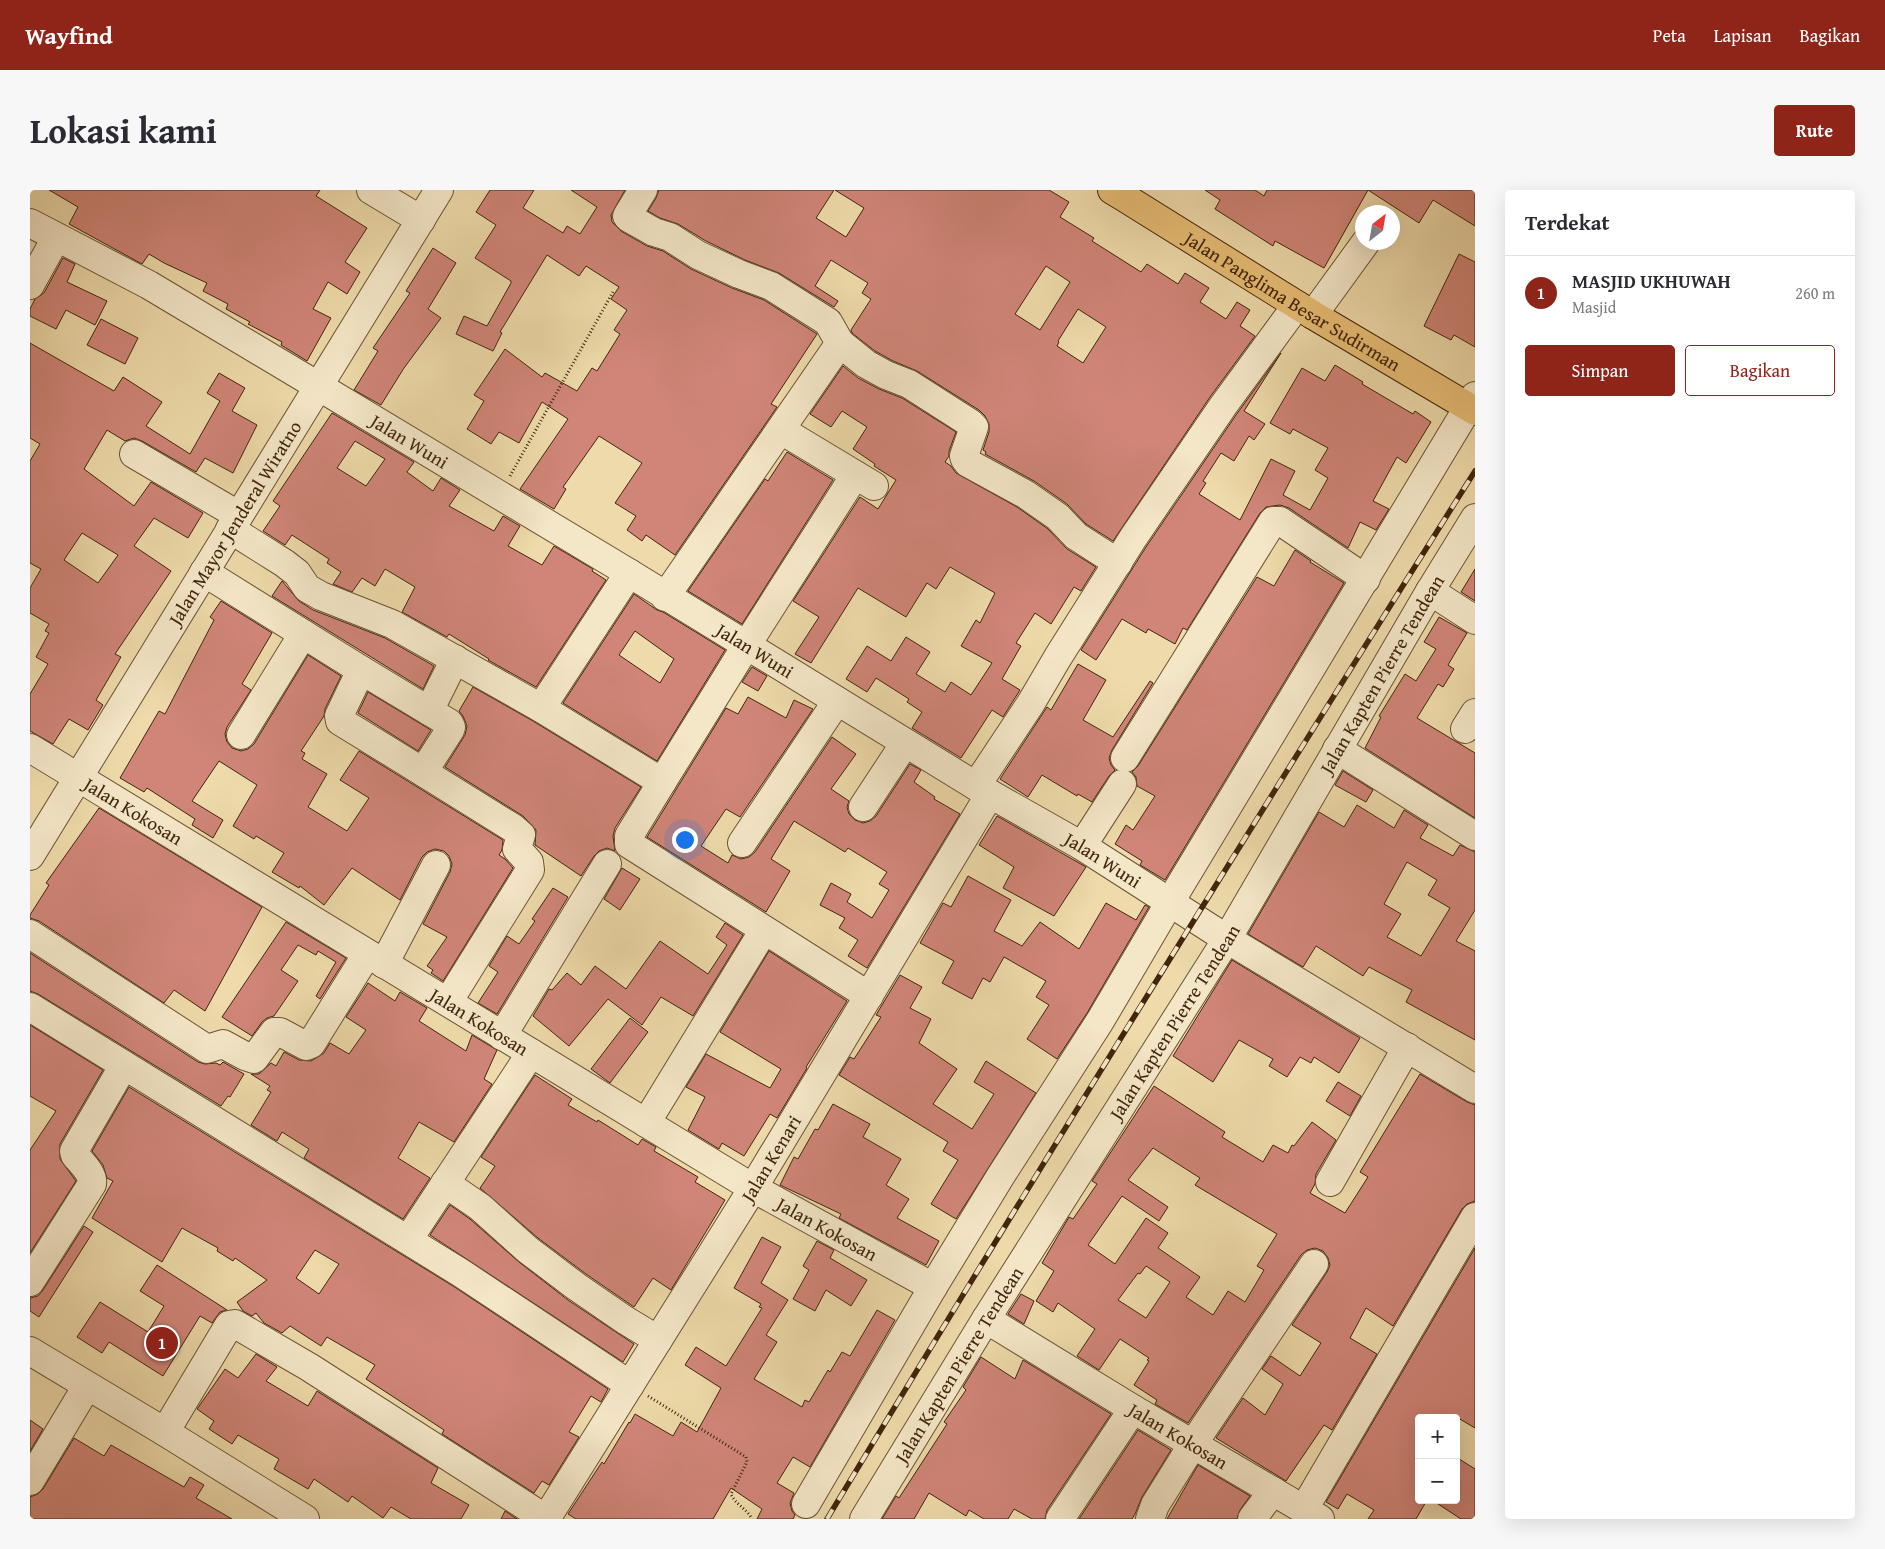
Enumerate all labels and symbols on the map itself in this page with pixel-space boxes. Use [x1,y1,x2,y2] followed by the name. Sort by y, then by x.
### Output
[1355,205,1400,250] north arrow
[1177,223,1406,378] street label: Jalan Panglima Besar Sudirman
[364,406,454,475] street label: Jalan Wuni
[160,415,308,632] street label: Jalan Mayor Jenderal Wiratno
[1311,569,1451,781] street label: Jalan Kapten Pierre Tendean
[709,615,799,685] street label: Jalan Wuni
[77,769,188,852] street label: Jalan Kokosan
[1058,824,1147,895] street label: Jalan Wuni
[672,827,698,853] your location
[1101,919,1247,1127] street label: Jalan Kapten Pierre Tendean
[423,980,534,1063] street label: Jalan Kokosan
[733,1109,808,1209] street label: Jalan Kenari
[770,1189,883,1268] street label: Jalan Kokosan
[886,1261,1030,1470] street label: Jalan Kapten Pierre Tendean
[146,1324,178,1362] pin: 1
[1121,1394,1234,1476] street label: Jalan Kokosan

